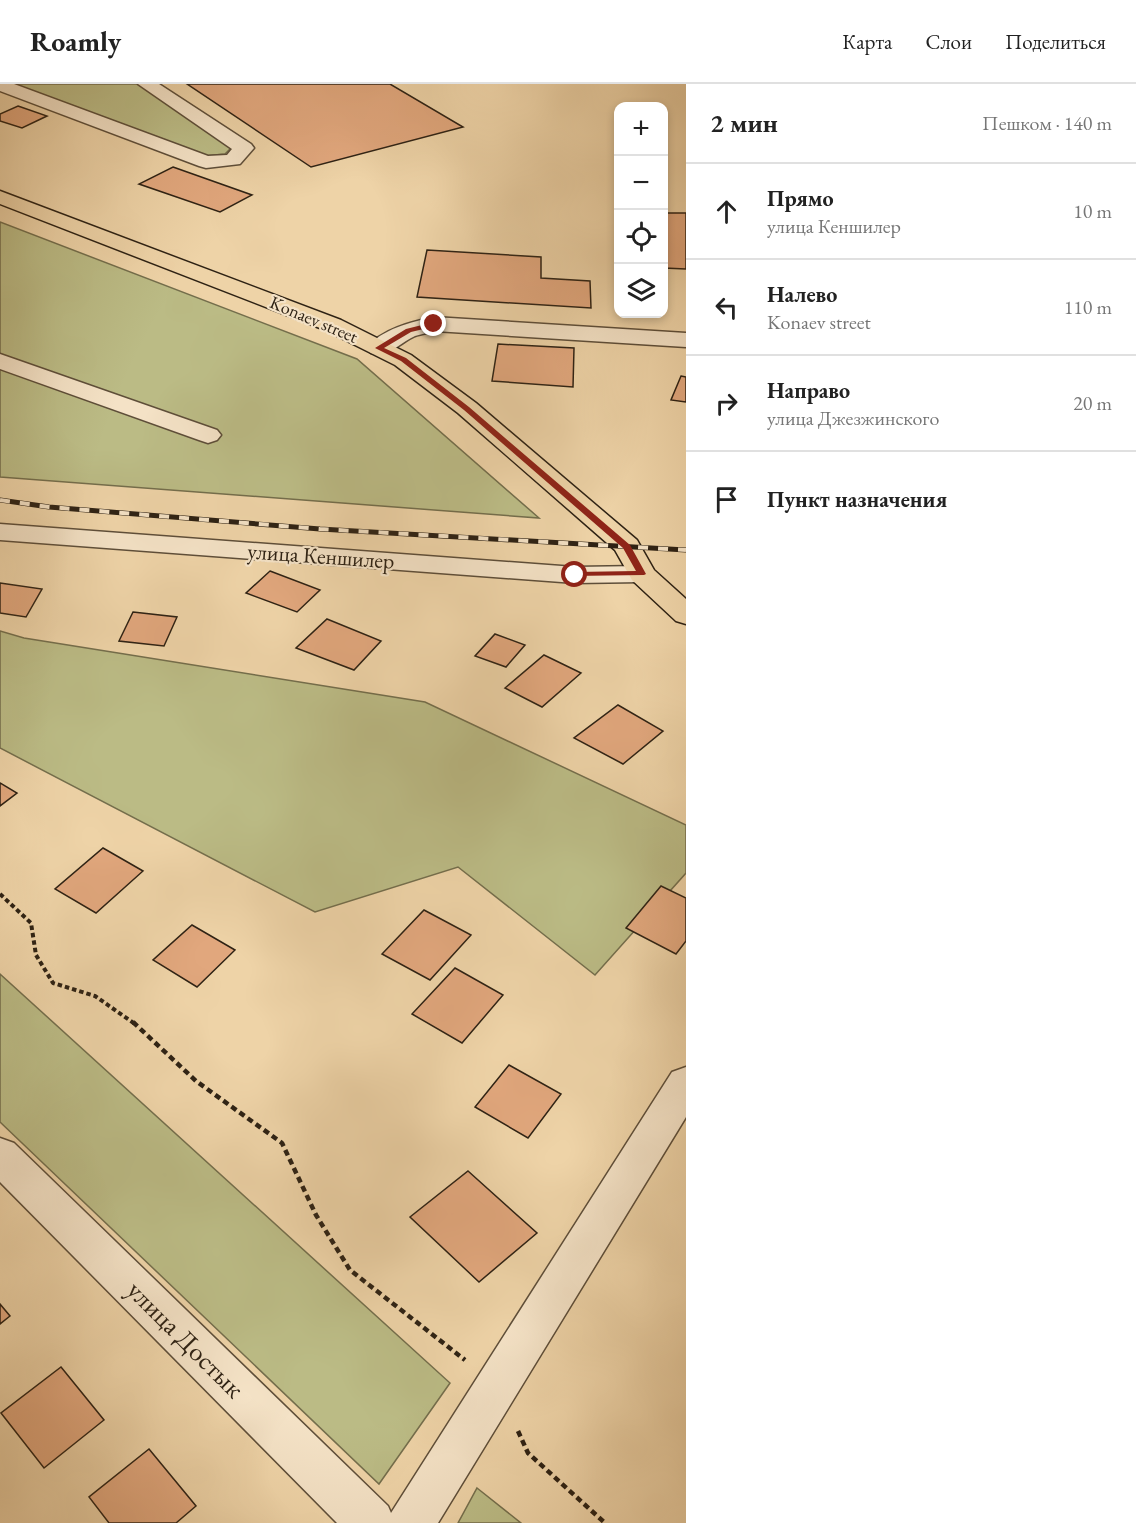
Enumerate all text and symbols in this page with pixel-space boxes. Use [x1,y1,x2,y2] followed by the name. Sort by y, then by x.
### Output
[30,23,121,59] text: Roamly
[842,28,892,55] text: Карта
[925,28,972,55] text: Слои
[1005,28,1106,55] text: Поделиться
[614,102,668,318] map controls
[614,102,668,156] button: +
[710,106,778,140] text: 2 мин
[982,110,1112,136] text: Пешком · 140 m
[614,156,668,210] button: −
[767,184,834,213] text: Прямо
[710,195,743,228] icon: ahead
[1073,198,1112,224] text: 10 m
[614,210,668,264] button: locate
[767,213,901,239] text: улица Кеншилер
[614,264,668,318] button: layers
[767,280,837,309] text: Налево
[267,290,362,348] street label: Konaev street
[710,291,743,324] icon: left
[1064,294,1112,320] text: 110 m
[767,309,871,335] text: Konaev street
[420,310,446,336] route end
[767,376,850,405] text: Направо
[710,387,743,420] icon: right
[1073,390,1112,416] text: 20 m
[767,405,939,431] text: улица Джезжинского
[710,483,743,516] icon: arrive
[767,485,947,514] text: Пункт назначения
[246,536,396,576] street label: улица Кеншилер
[561,561,587,587] route start
[120,1273,252,1405] street label: улица Достык

